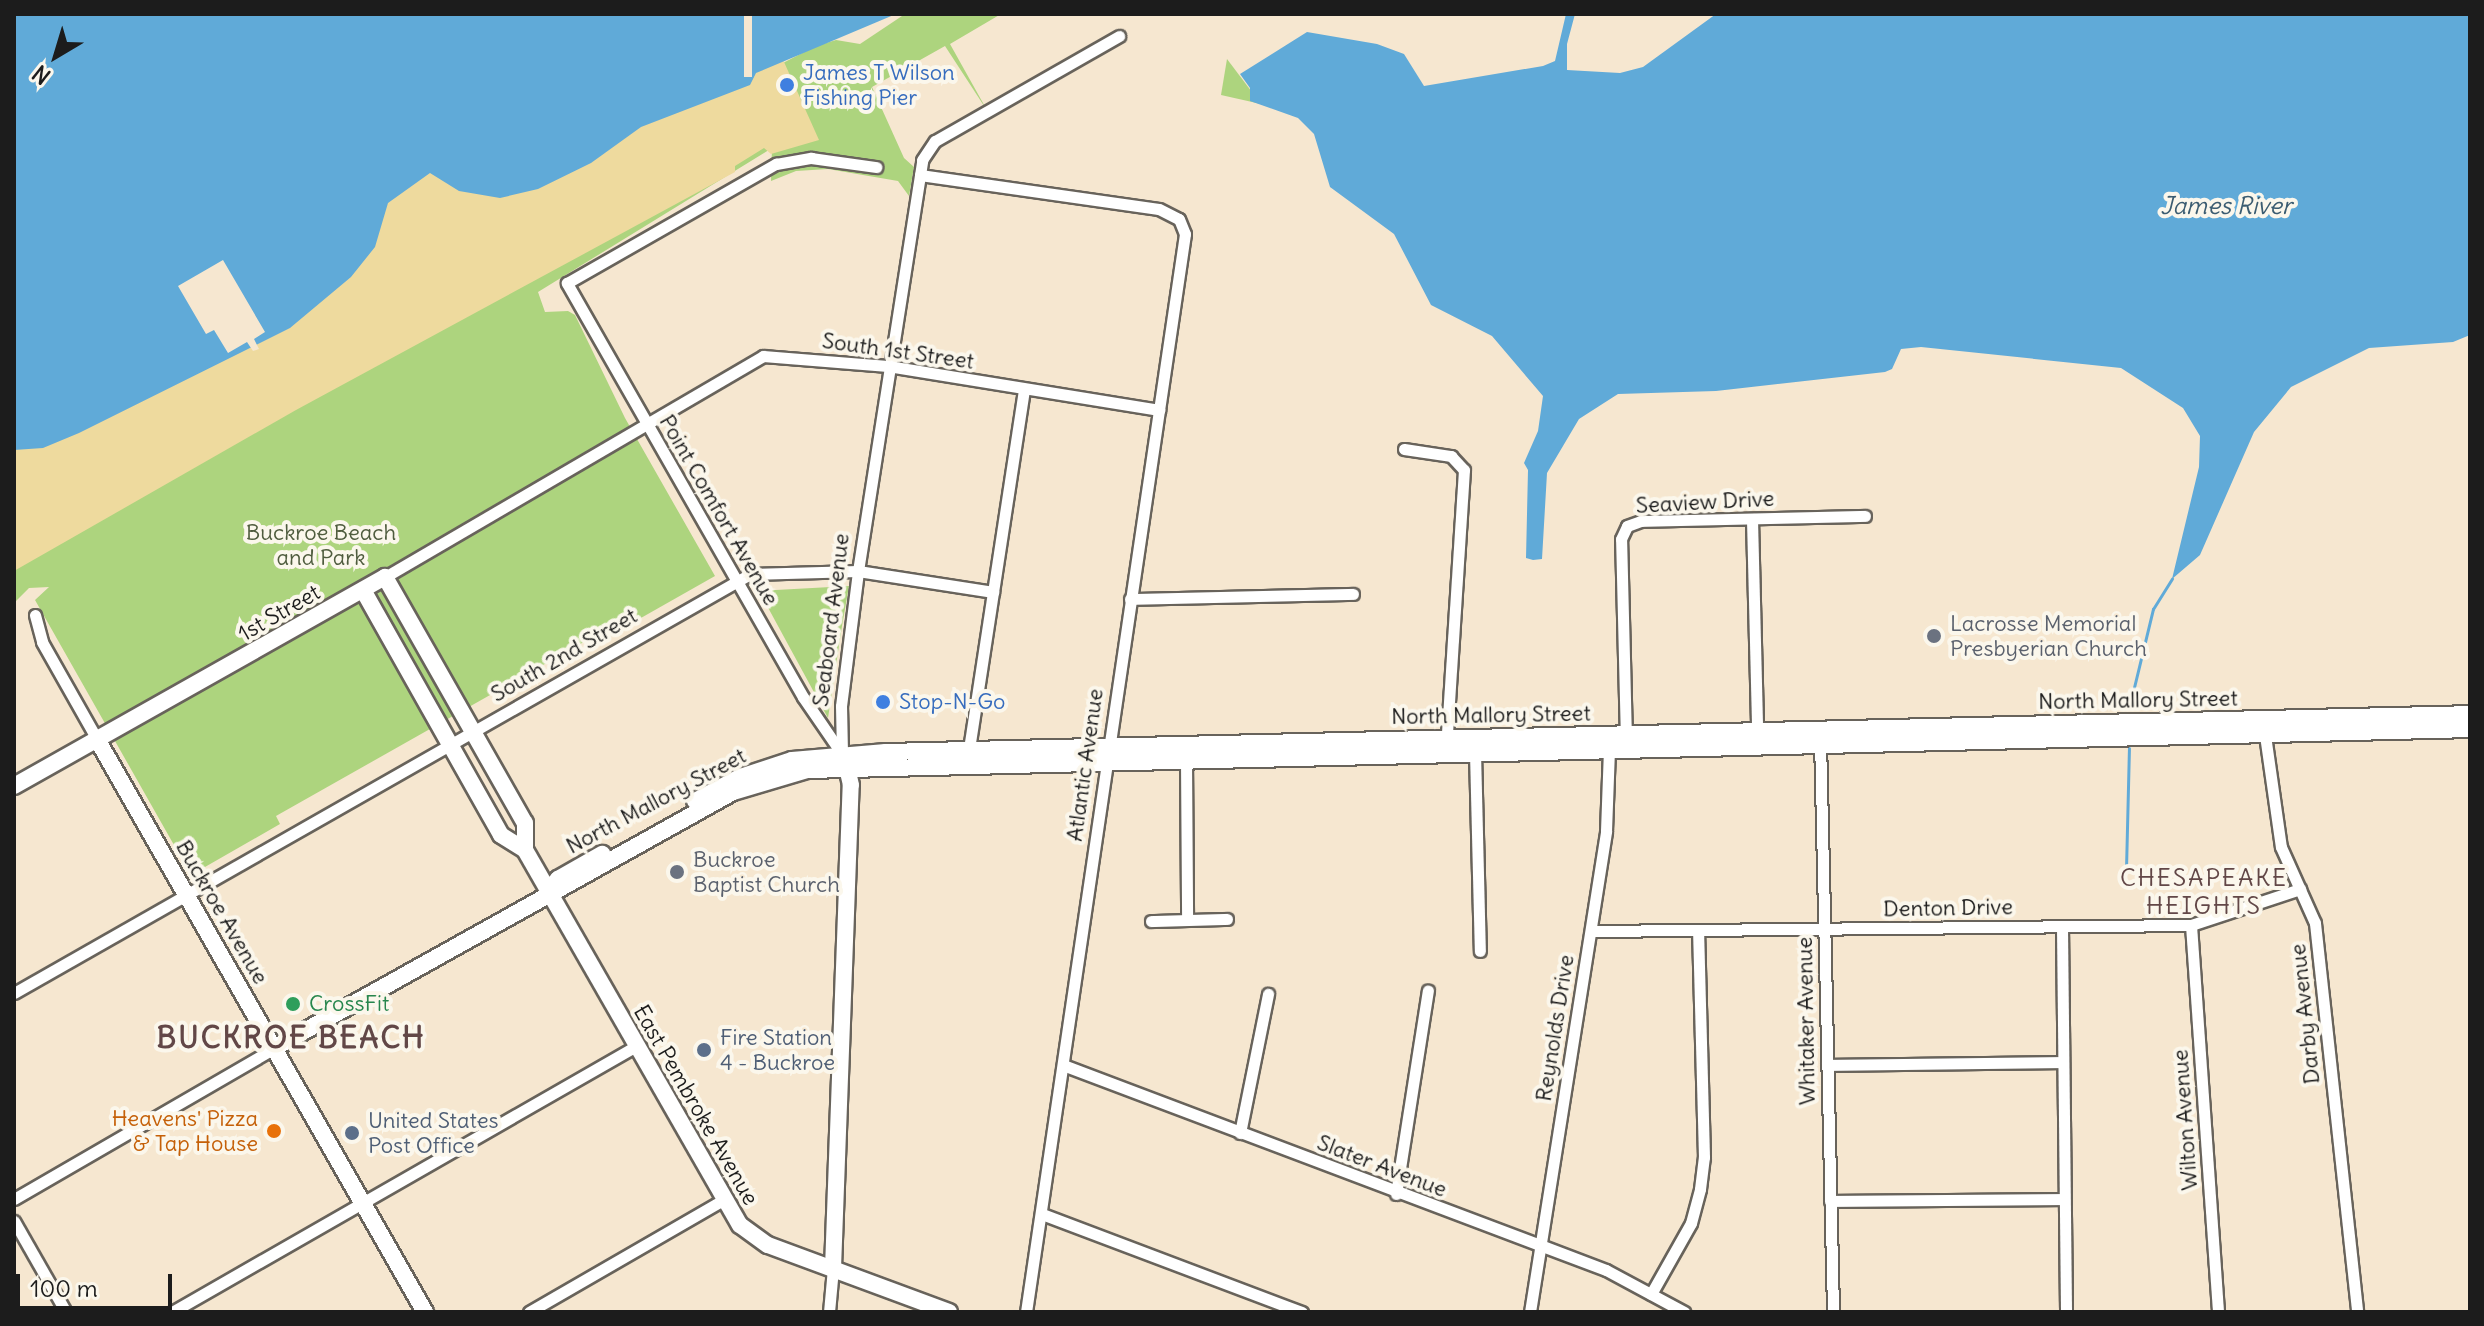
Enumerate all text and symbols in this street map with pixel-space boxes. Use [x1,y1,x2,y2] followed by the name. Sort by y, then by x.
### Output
[16,16,96,96] north arrow
[27,59,56,91] text: N
[803,59,955,110] place label: James T Wilson Fishing Pier
[778,76,796,94] marker: James T Wilson Fishing Pier
[2160,192,2292,220] water label: James River
[820,327,976,375] street label: South 1st Street
[654,410,784,610] street label: Point Comfort Avenue
[1635,485,1775,519] street label: Seaview Drive
[246,519,396,570] park label: Buckroe Beach and Park
[807,532,855,708] street label: Seaboard Avenue
[233,579,325,647] street label: 1st Street
[486,602,642,708] street label: South 2nd Street
[1950,610,2147,662] place label: Lacrosse Memorial Presbyerian Church
[1925,627,1943,645] marker: Lacrosse Memorial Presbyerian Church
[2038,685,2238,715] street label: North Mallory Street
[1061,687,1109,843] street label: Atlantic Avenue
[899,689,1005,715] place label: Stop-N-Go
[874,693,892,711] marker: Stop-N-Go
[1391,700,1591,730] street label: North Mallory Street
[562,742,750,860] street label: North Mallory Street
[170,835,274,989] street label: Buckroe Avenue
[693,846,840,898] place label: Buckroe Baptist Church
[668,863,686,881] marker: Buckroe Baptist Church
[2120,864,2288,920] district label: CHESAPEAKE HEIGHTS
[1883,894,2013,922] street label: Denton Drive
[1791,937,1821,1105] street label: Whitaker Avenue
[2285,943,2325,1085] street label: Darby Avenue
[1530,953,1580,1103] street label: Reynolds Drive
[309,991,389,1017] place label: CrossFit
[284,995,302,1013] marker: CrossFit
[628,1000,764,1210] street label: East Pembroke Avenue
[157,1019,425,1055] district label: BUCKROE BEACH
[720,1024,835,1076] place label: Fire Station 4 - Buckroe
[695,1041,713,1059] marker: Fire Station 4 - Buckroe
[2167,1049,2203,1191] street label: Wilton Avenue
[112,1105,258,1156] place label: Heavens' Pizza & Tap House
[368,1107,499,1158] place label: United States Post Office
[265,1122,283,1140] marker: Heavens' Pizza & Tap House
[343,1124,361,1142] marker: United States Post Office
[1313,1129,1451,1203] street label: Slater Avenue
[20,1258,176,1308] scale bar
[30,1273,98,1303] text: 100 m

